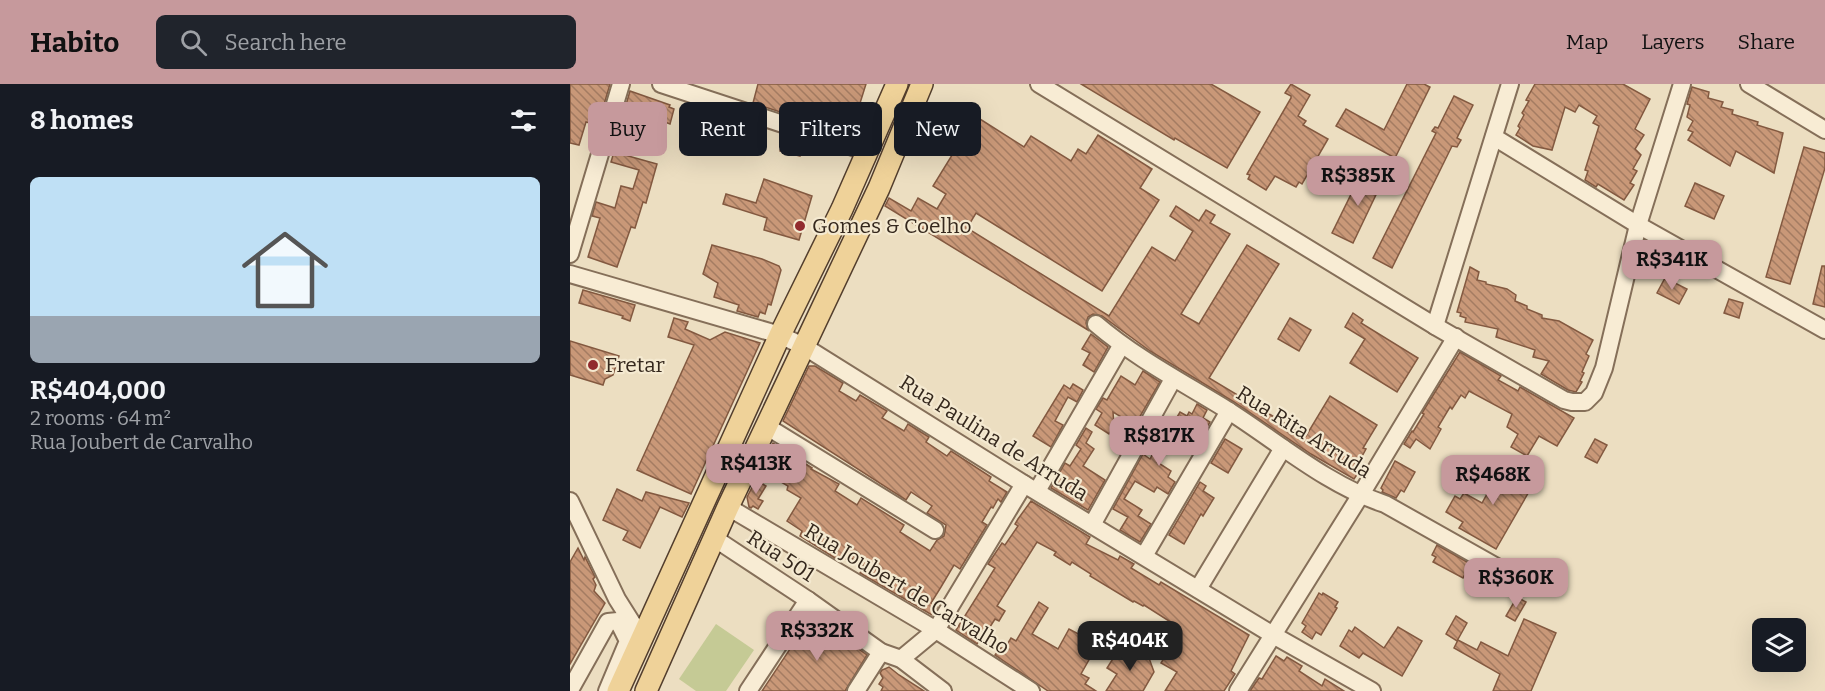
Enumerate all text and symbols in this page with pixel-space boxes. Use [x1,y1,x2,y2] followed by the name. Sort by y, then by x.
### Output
[156,15,576,69] search box
[30,26,120,59] text: Habito
[177,26,210,59] icon: search
[225,29,347,56] text: Search here
[1566,29,1608,55] text: Map
[1641,29,1705,55] text: Layers
[1738,29,1795,55] text: Share
[588,102,667,156] chip: Buy
[679,102,767,156] chip: Rent
[779,102,882,156] chip: Filters
[894,102,981,156] chip: New
[507,104,540,137] icon: filters
[30,105,134,136] text: 8 homes
[1309,156,1407,207] pin: R$385K
[1321,163,1395,187] text: R$385K
[812,213,972,239] place label: Gomes & Coelho
[231,216,339,324] icon: home
[793,219,807,233] marker: Gomes & Coelho
[1623,240,1721,291] pin: R$341K
[1636,247,1708,271] text: R$341K
[605,352,665,378] place label: Fretar
[586,358,600,372] marker: Fretar
[895,369,1094,507] street label: Rua Paulina de Arruda
[30,375,166,406] text: R$404,000
[1232,380,1377,484] street label: Rua Rita Arruda
[30,406,171,430] text: 2 rooms · 64 m²
[1110,416,1208,467] pin: R$817K
[1123,423,1195,447] text: R$817K
[30,430,253,454] text: Rua Joubert de Carvalho
[707,444,805,495] pin: R$413K
[720,451,792,475] text: R$413K
[1444,455,1542,506] pin: R$468K
[1455,462,1531,486] text: R$468K
[800,518,1014,660] street label: Rua Joubert de Carvalho
[742,525,820,588] street label: Rua 501
[1467,558,1565,609] pin: R$360K
[1478,565,1554,589] text: R$360K
[768,611,866,662] pin: R$332K
[780,618,854,642] text: R$332K
[1752,618,1806,672] map controls
[1752,618,1806,672] button: layers
[1081,621,1179,672] pin: R$404K
[1092,628,1168,652] text: R$404K

